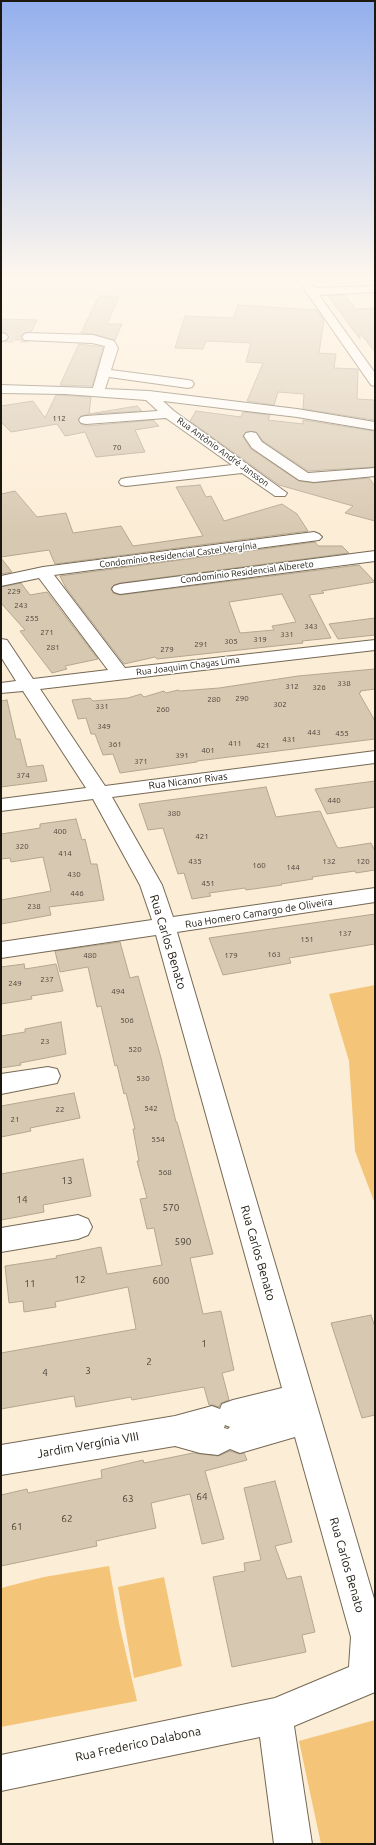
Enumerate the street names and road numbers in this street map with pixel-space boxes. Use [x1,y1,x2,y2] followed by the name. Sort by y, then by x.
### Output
[175,415,271,489] street label: Rua Antônio André Jansson
[99,540,257,570] street label: Condomínio Residencial Castel Vergínia
[180,558,314,586] street label: Condomínio Residencial Albereto
[136,654,240,678] street label: Rua Joaquim Chagas Lima
[148,770,228,792] street label: Rua Nicanor Rivas
[147,893,189,991] street label: Rua Carlos Benato
[184,895,334,931] street label: Rua Homero Camargo de Oliveira
[238,1204,278,1302] street label: Rua Carlos Benato
[36,1429,140,1461] street label: Jardim Vergínia VIII
[327,1516,367,1614] street label: Rua Carlos Benato
[74,1724,202,1764] street label: Rua Frederico Dalabona

